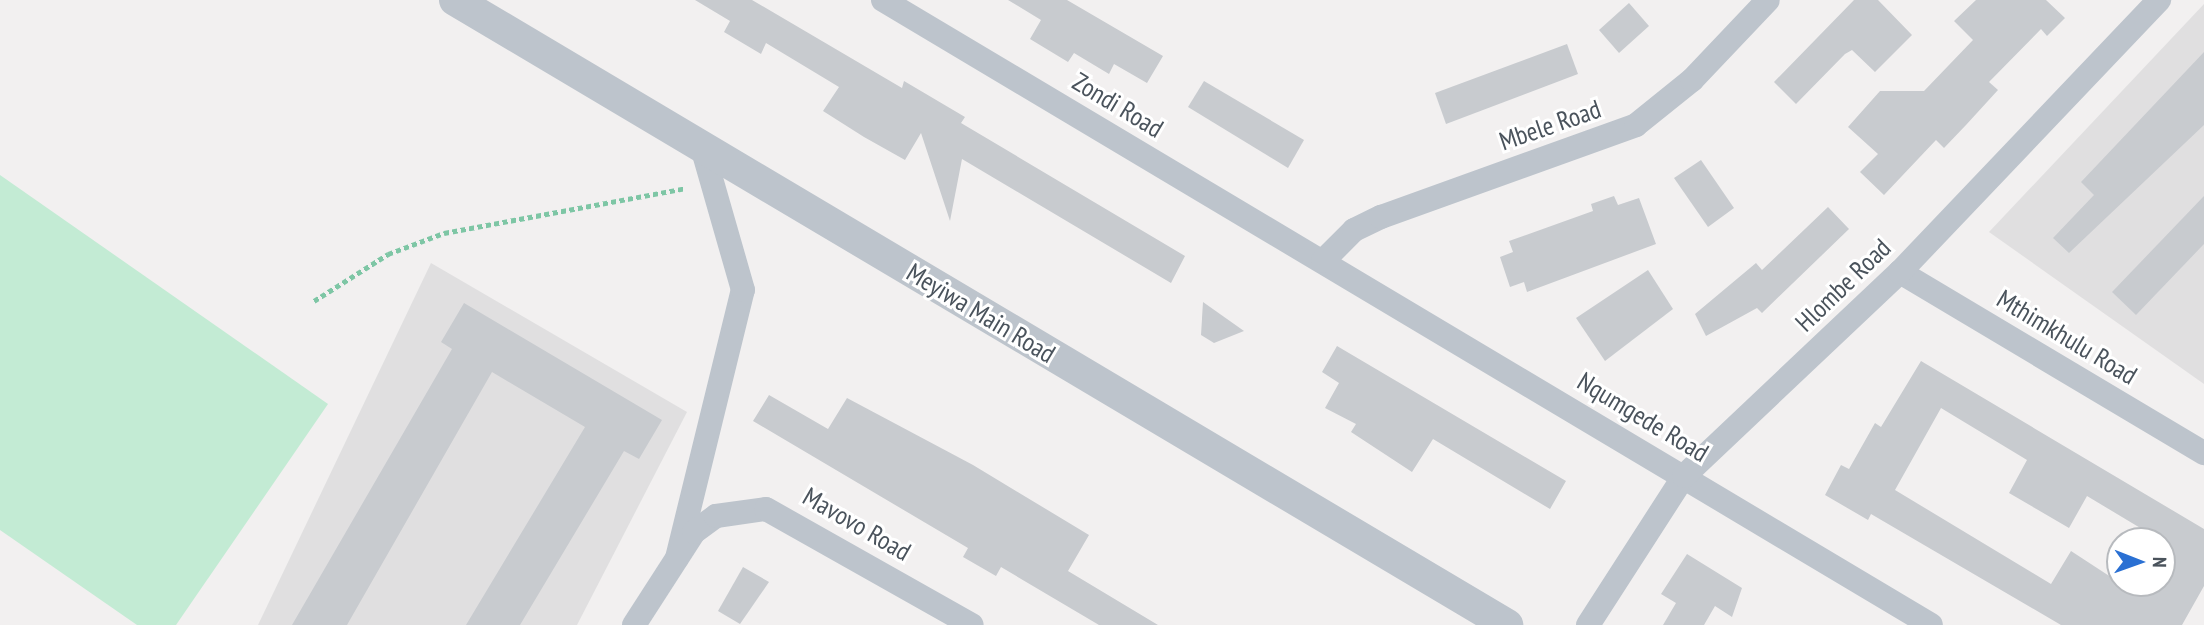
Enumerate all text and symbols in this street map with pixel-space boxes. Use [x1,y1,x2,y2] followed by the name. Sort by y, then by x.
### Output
[1067,66,1169,144] street label: Zondi Road
[1495,93,1605,157] street label: Mbele Road
[1789,232,1897,338] street label: Hlombe Road
[901,257,1061,369] street label: Meyiwa Main Road
[1991,283,2143,391] street label: Mthimkhulu Road
[1572,366,1714,468] street label: Nqumgede Road
[798,481,916,567] street label: Mavovo Road
[2106,527,2176,597] north arrow
[2148,557,2172,568] text: N

